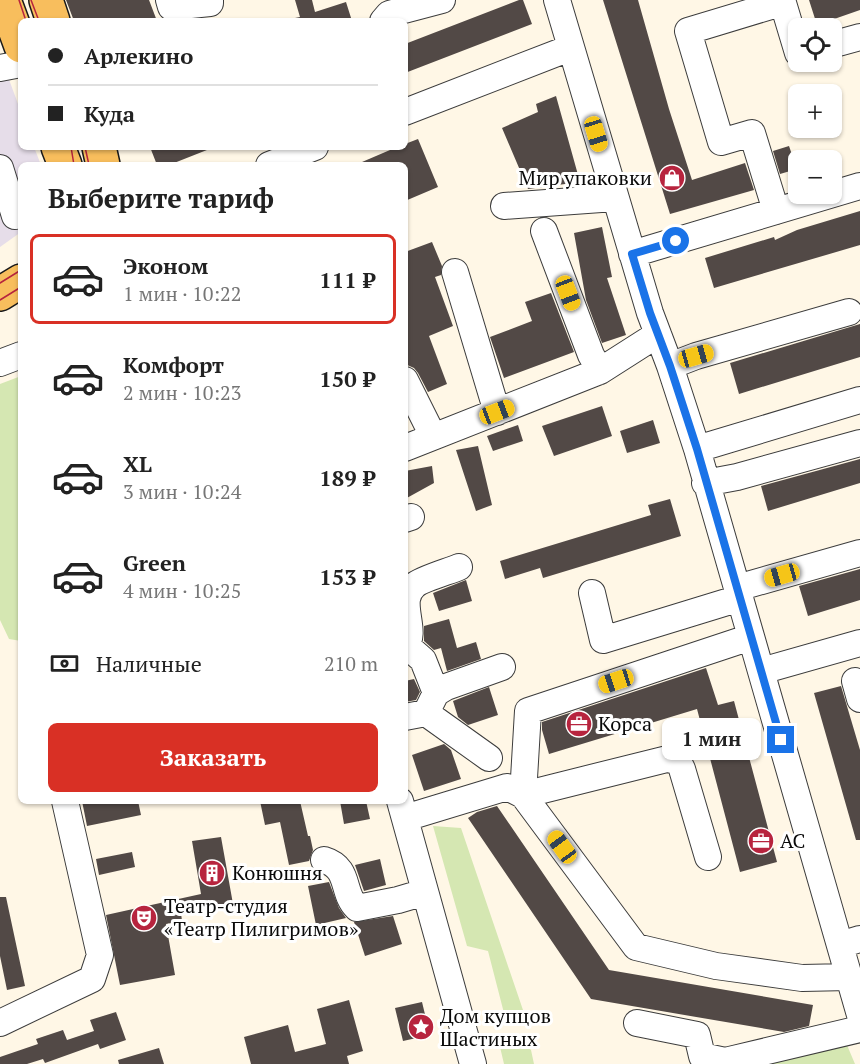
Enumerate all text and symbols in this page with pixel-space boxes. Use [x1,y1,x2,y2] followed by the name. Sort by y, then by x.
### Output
[788,18,842,204] map controls
[788,18,842,72] button: locate
[84,41,193,70] text: Арлекино
[788,84,842,138] button: +
[84,99,135,128] text: Куда
[582,114,610,154] car
[788,150,842,204] button: −
[657,163,687,193] shop icon: Мир упаковки
[519,164,652,191] place label: Мир упаковки
[48,180,274,216] text: Выберите тариф
[662,227,689,254] route start
[123,251,208,280] text: Эконом
[51,252,105,306] icon: car
[319,265,375,294] text: 111 ₽
[553,273,583,313] car
[123,280,241,307] text: 1 мин · 10:22
[676,342,716,370] car
[123,350,224,379] text: Комфорт
[51,351,105,405] icon: car
[319,364,375,393] text: 150 ₽
[123,379,241,406] text: 2 мин · 10:23
[477,397,517,427] car
[123,449,152,478] text: XL
[51,450,105,504] icon: car
[319,463,375,492] text: 189 ₽
[123,478,241,505] text: 3 мин · 10:24
[123,548,186,577] text: Green
[51,549,105,603] icon: car
[762,561,802,589] car
[319,562,375,591] text: 153 ₽
[123,577,241,604] text: 4 мин · 10:25
[48,647,81,680] icon: cash
[96,649,202,678] text: Наличные
[324,650,378,677] text: 210 m
[596,667,636,695] car
[564,709,594,739] office icon: Корса
[598,710,652,737] place label: Корса
[661,719,760,761] callout: 1 мин
[48,723,378,792] button: Заказать
[682,725,741,752] text: 1 мин
[767,726,794,753] route end
[746,826,776,856] office icon: АС
[544,827,580,867] car
[780,827,805,854] place label: АС
[197,858,227,888] building icon: Конюшня
[232,859,323,886] place label: Конюшня
[164,892,358,942] place label: Театр-студия «Театр Пилигримов»
[129,903,159,933] theatre icon: Театр-студия «Театр Пилигримов»
[440,1002,551,1052] place label: Дом купцов Шастиных
[406,1012,436,1042] place icon: Дом купцов Шастиных

